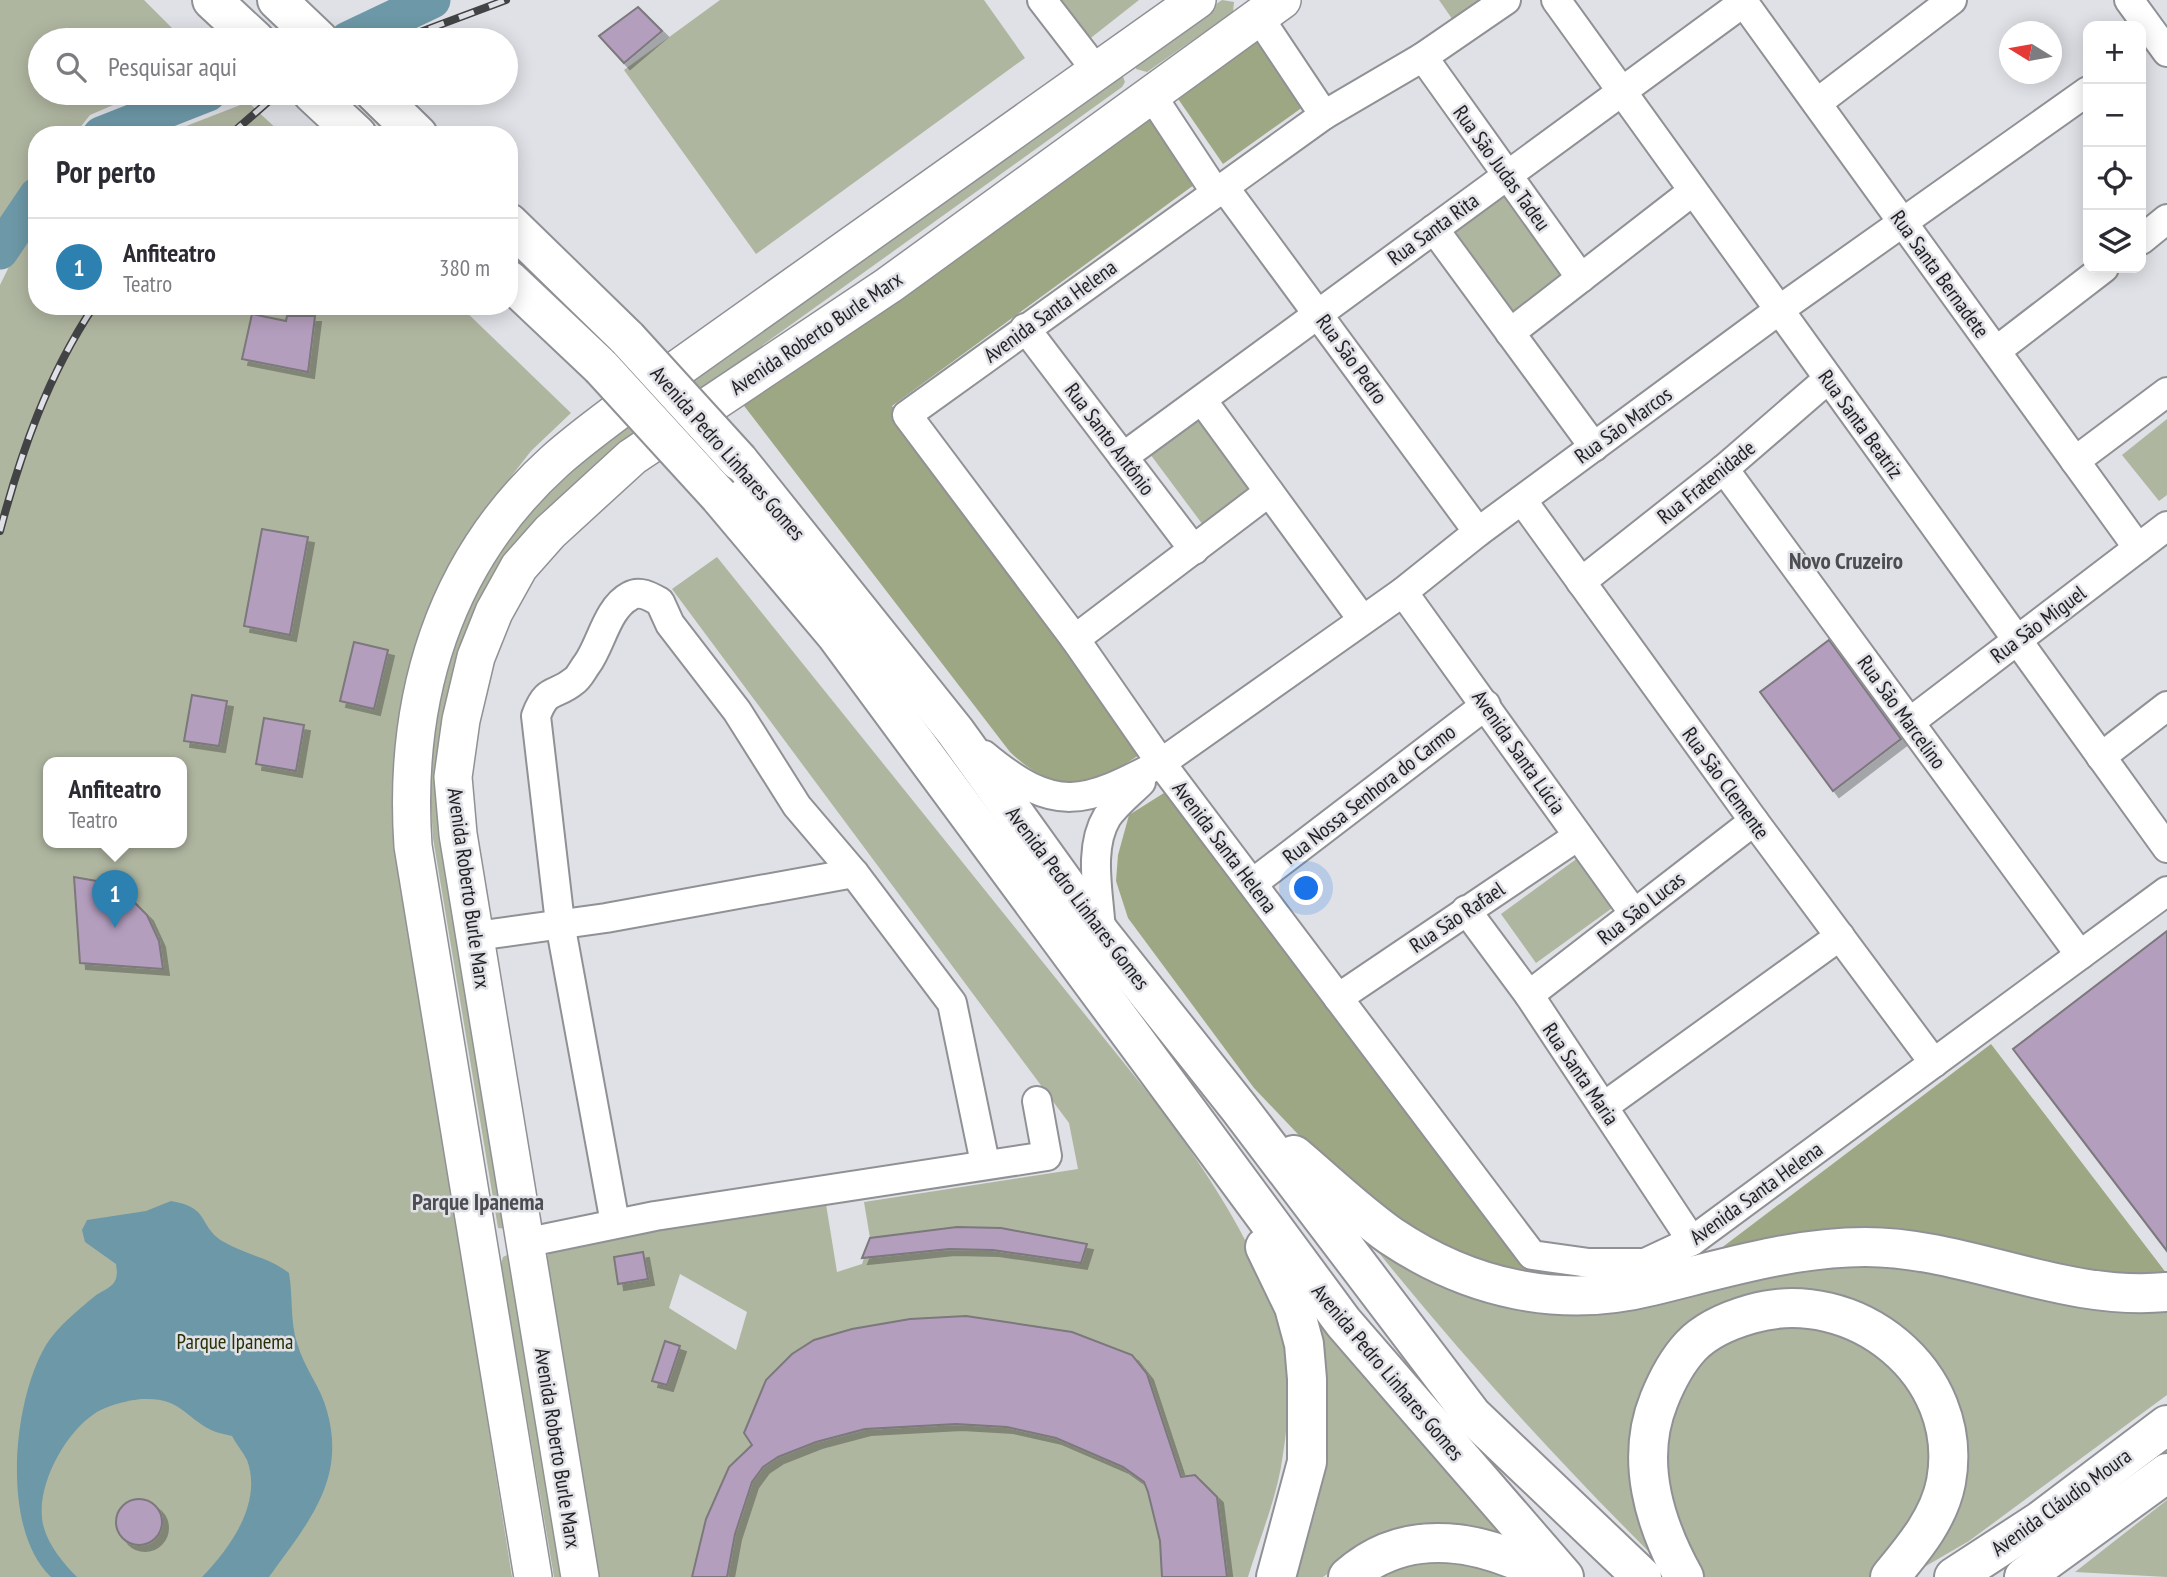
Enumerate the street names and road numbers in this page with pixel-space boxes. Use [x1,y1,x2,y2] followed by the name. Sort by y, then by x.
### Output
[1447,100,1557,236] street label: Rua São Judas Tadeu
[1382,187,1484,271] street label: Rua Santa Rita
[1885,205,1995,343] street label: Rua Santa Bernadete
[978,254,1122,368] street label: Avenida Santa Helena
[725,265,908,401] street label: Avenida Roberto Burle Marx
[1310,309,1394,409] street label: Rua São Pedro
[645,360,811,546] street label: Avenida Pedro Linhares Gomes
[1812,364,1910,484] street label: Rua Santa Beatriz
[1059,377,1161,501] street label: Rua Santo Antônio
[1569,381,1677,469] street label: Rua São Marcos
[1652,434,1760,530] street label: Rua Fratenidade
[1985,579,2091,669] street label: Rua São Miguel
[1852,650,1952,774] street label: Rua São Marcelino
[1466,685,1572,819] street label: Avenida Santa Lúcia
[1277,718,1461,870] street label: Rua Nossa Senhora do Carmo
[1676,722,1776,844] street label: Rua São Clemente
[1167,776,1283,918] street label: Avenida Santa Helena
[442,786,496,990] street label: Avenida Roberto Burle Marx
[1000,801,1156,995] street label: Avenida Pedro Linhares Gomes
[1592,866,1690,950] street label: Rua São Lucas
[1404,875,1510,959] street label: Rua São Rafael
[1537,1018,1625,1130] street label: Rua Santa Maria
[1684,1136,1828,1250] street label: Avenida Santa Helena
[1306,1278,1470,1466] street label: Avenida Pedro Linhares Gomes
[529,1346,587,1550] street label: Avenida Roberto Burle Marx
[1986,1442,2136,1562] street label: Avenida Cláudio Moura

